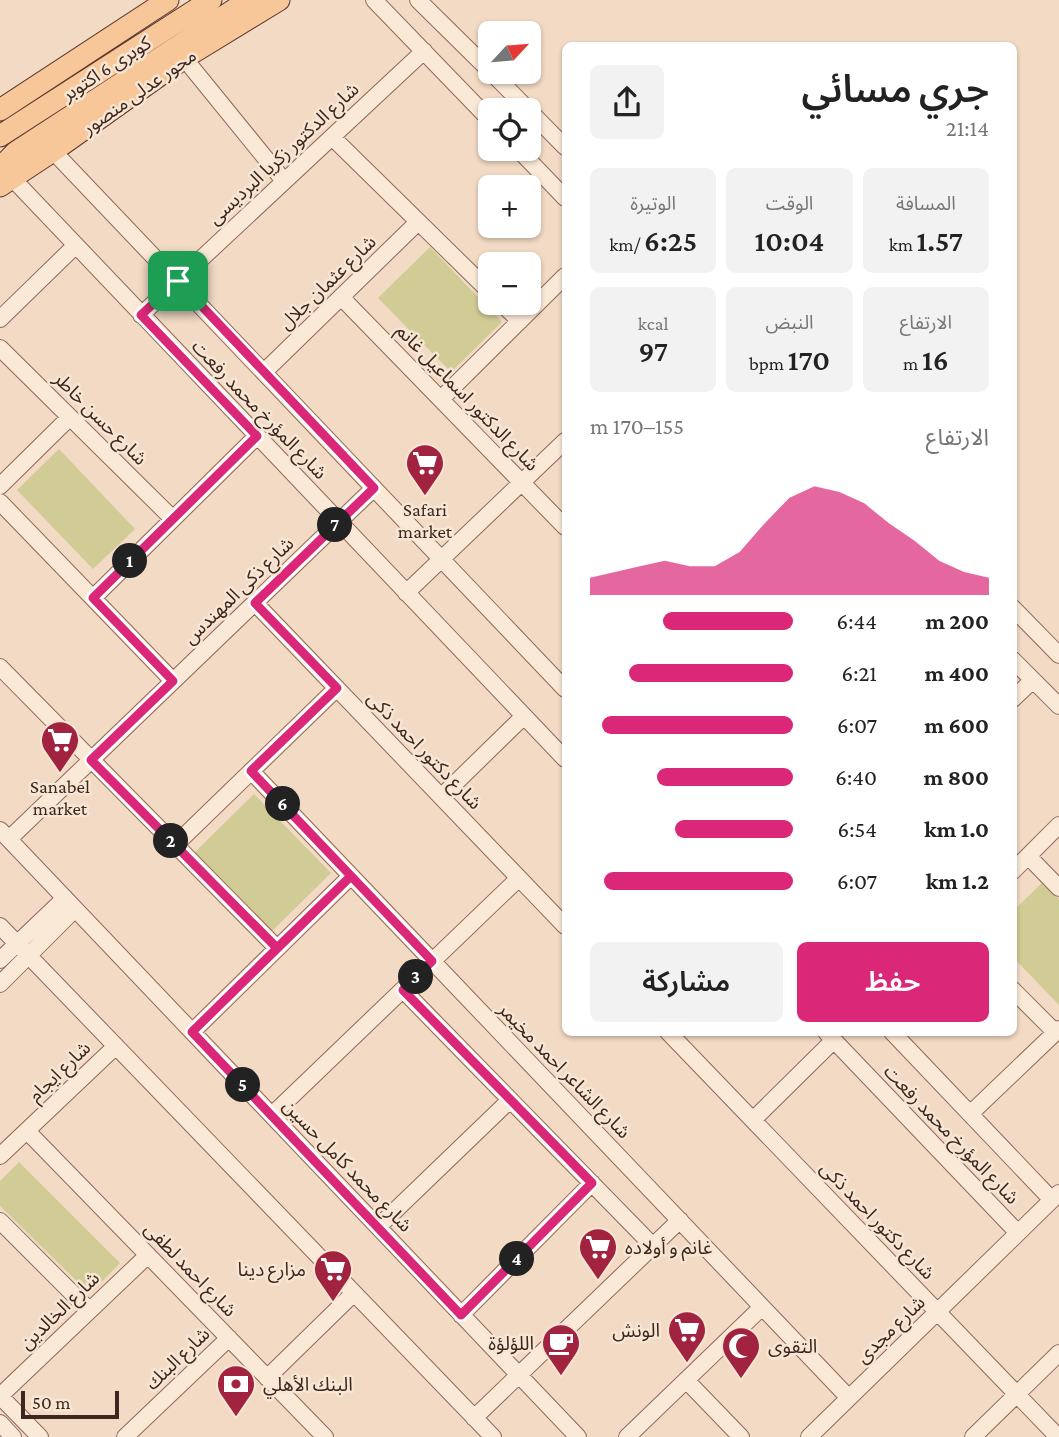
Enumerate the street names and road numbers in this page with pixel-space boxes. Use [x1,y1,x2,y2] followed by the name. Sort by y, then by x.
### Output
[57,31,156,106] street label: كوبرى 6 اكتوبر
[77,44,201,140] street label: محور عدلى منصور
[204,78,365,231] street label: شارع الدكتور زكريا البرديسى
[275,231,382,336] street label: شارع عثمان جلال
[389,320,543,478] street label: شارع الدكتور اسماعيل غانم
[186,336,331,485] street label: شارع المؤرخ محمد رفعت
[47,367,151,471] street label: شارع حسن خاطر
[179,533,300,650] street label: شارع ذكى المهندس
[361,687,486,816] street label: شارع دكتور احمد ذكى
[492,997,635,1145] street label: شارع الشاعر احمد مخيمر
[24,1037,97,1109] street label: شارع ايجام
[878,1061,1023,1210] street label: شارع المؤرخ محمد رفعت
[277,1095,416,1238] street label: شارع محمد كامل حسين
[814,1157,939,1286] street label: شارع دكتور احمد ذكى
[138,1218,241,1323] street label: شارع احمد لطفى
[15,1267,106,1356] street label: شارع الخالدين
[852,1292,931,1369] street label: شارع مجدى
[141,1323,216,1396] street label: شارع البنك

